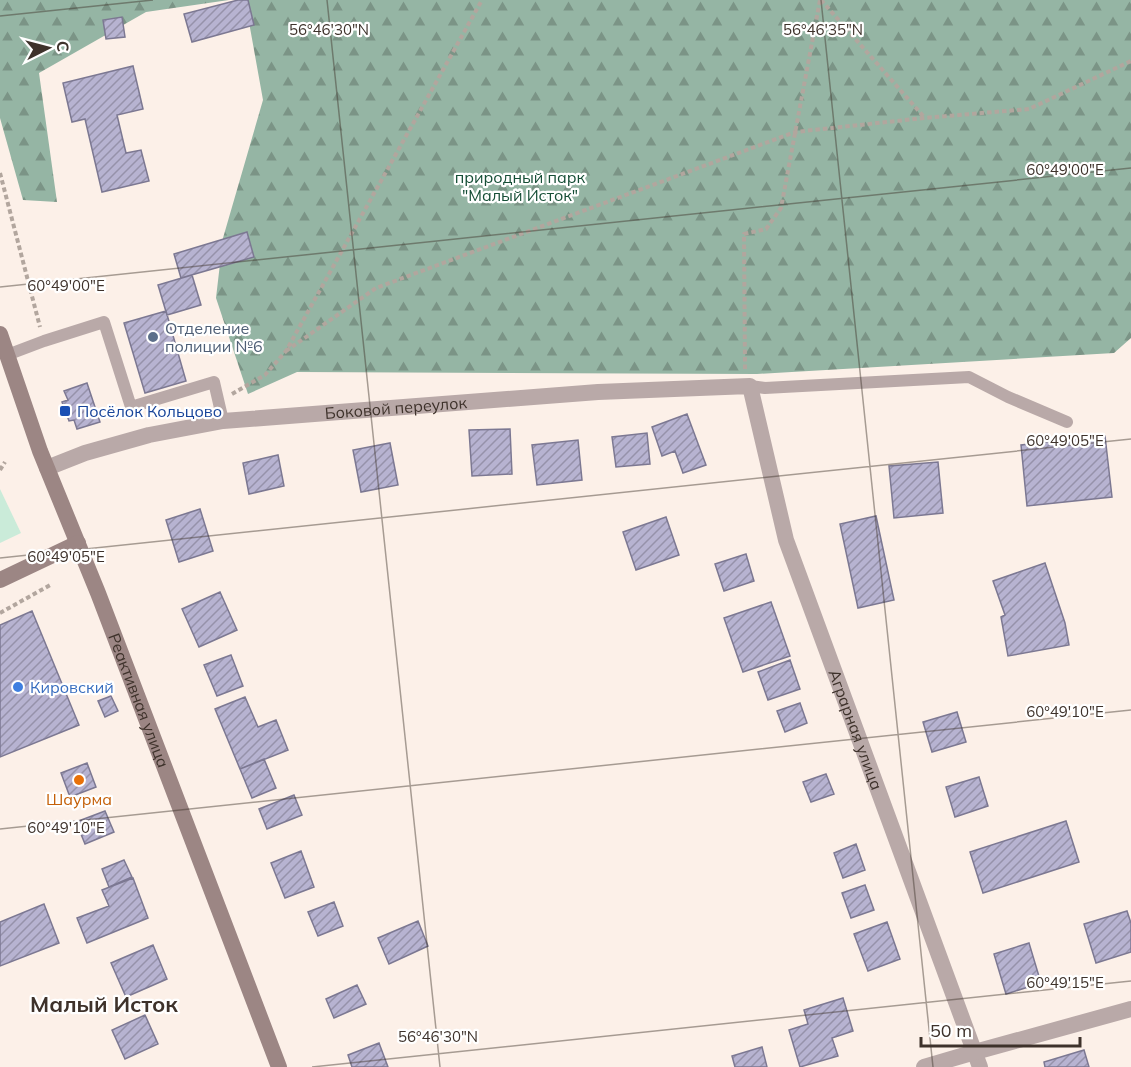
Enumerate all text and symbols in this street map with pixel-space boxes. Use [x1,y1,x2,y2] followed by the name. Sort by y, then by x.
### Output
[18,18,78,78] north arrow
[289,20,369,39] text: 56°46'30"N
[783,20,863,39] text: 56°46'35"N
[52,40,73,53] text: С
[1026,160,1104,179] text: 60°49'00"E
[455,167,586,205] park label: природный парк "Малый Исток"
[27,276,105,295] text: 60°49'00"E
[165,318,263,356] place label: Отделение полиции №6
[146,330,160,344] marker: Отделение полиции №6
[324,392,468,423] street label: Боковой переулок
[77,401,222,421] place label: Посёлок Кольцово
[58,404,72,418] marker: Посёлок Кольцово
[1026,431,1104,450] text: 60°49'05"E
[27,547,105,566] text: 60°49'05"E
[104,630,174,770] street label: Реактивная улица
[824,666,887,793] street label: Аграрная улица
[30,677,114,697] place label: Кировский
[11,680,25,694] marker: Кировский
[1026,702,1104,721] text: 60°49'10"E
[72,773,86,787] marker: Шаурма
[46,789,112,809] place label: Шаурма
[27,818,105,837] text: 60°49'10"E
[1026,973,1104,992] text: 60°49'15"E
[30,990,178,1018] district label: Малый Исток
[921,1010,1080,1048] scale bar
[930,1019,972,1042] text: 50 m
[398,1027,478,1046] text: 56°46'30"N

